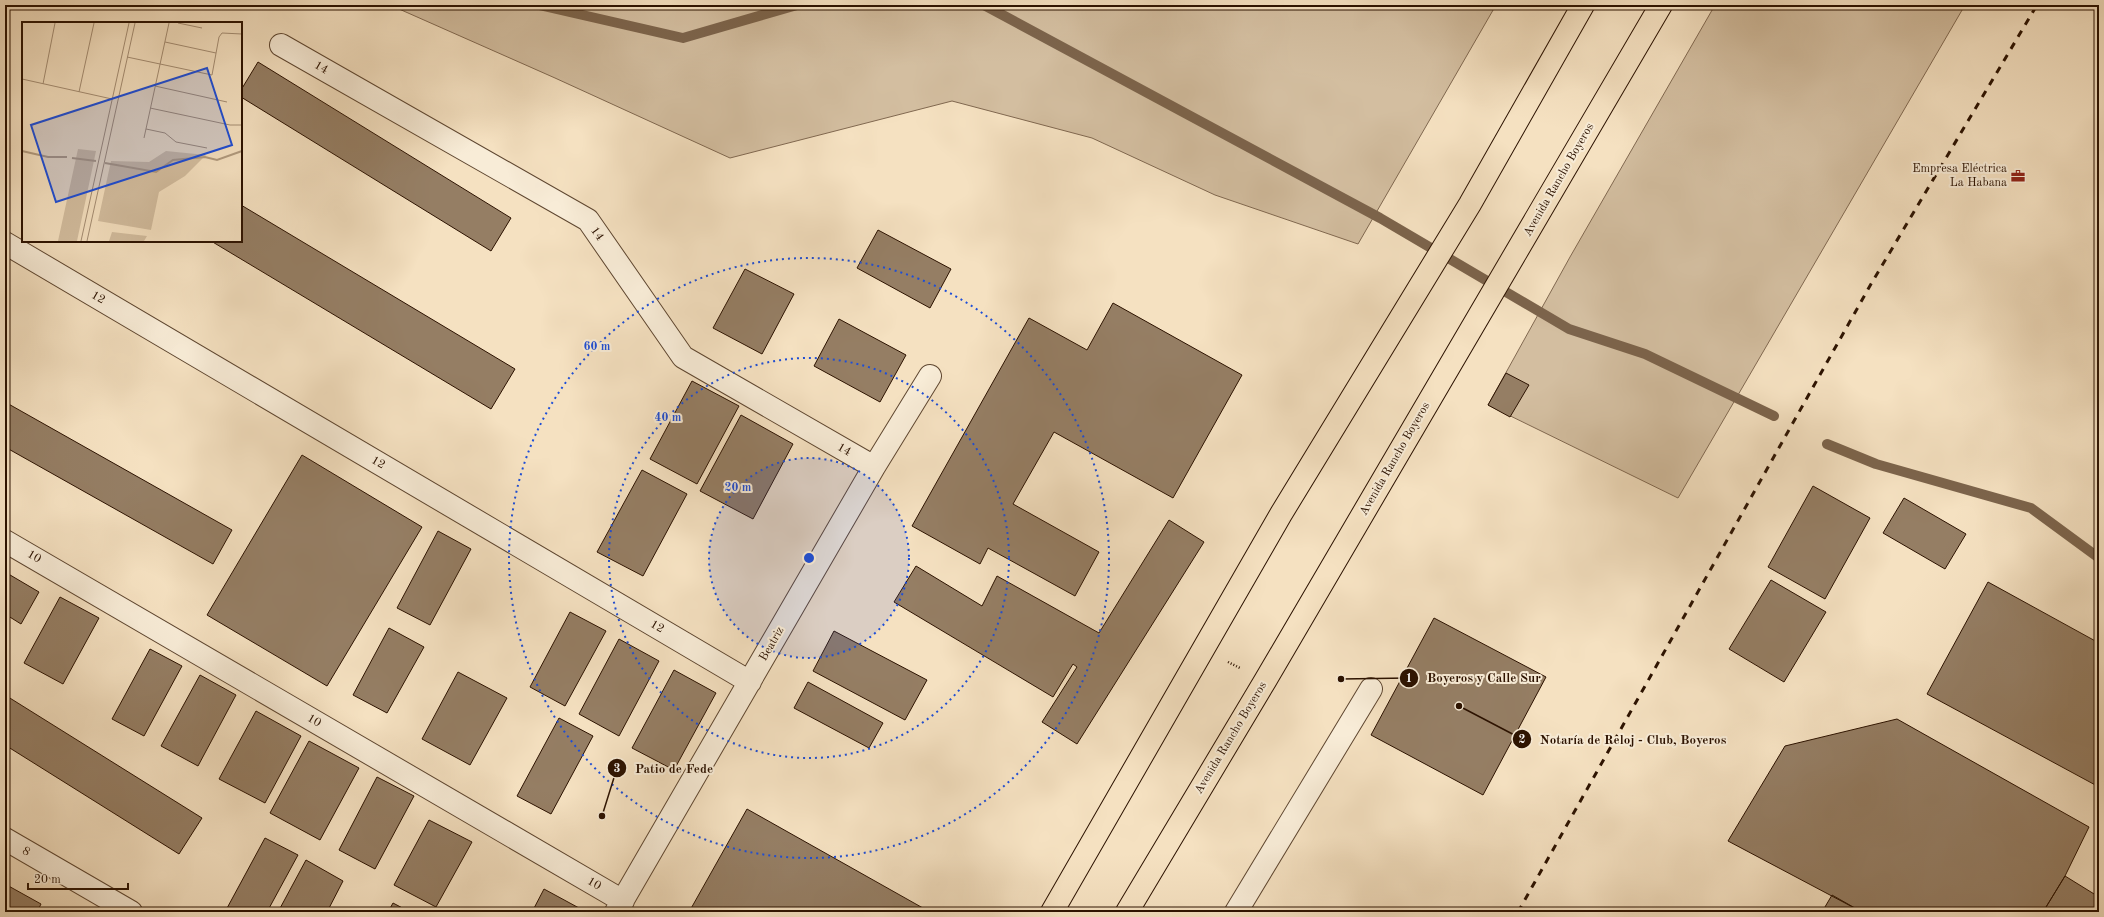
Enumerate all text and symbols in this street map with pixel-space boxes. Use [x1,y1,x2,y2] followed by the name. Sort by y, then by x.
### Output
[22,22,242,242] inset map
[312,59,330,77] street label: 14
[1522,121,1596,239] street label: Avenida Rancho Boyeros
[1912,163,2007,189] place label: Empresa Eléctrica La Habana
[2010,168,2026,184] office icon: Empresa Eléctrica La Habana
[588,225,606,243] street label: 14
[89,289,107,307] street label: 12
[584,341,611,353] text: 60 m
[1358,400,1432,518] street label: Avenida Rancho Boyeros
[655,412,682,424] text: 40 m
[835,441,853,459] street label: 14
[369,454,387,472] street label: 12
[725,482,752,494] text: 20 m
[25,548,43,566] street label: 10
[802,551,816,565] centre of rings
[648,618,666,636] street label: 12
[757,625,787,663] street label: Beatriz
[1399,665,1549,690] callout: Boyeros y Calle Sur
[1427,672,1541,685] text: Boyeros y Calle Sur
[1406,673,1412,685] text: 1
[1193,680,1269,796] street label: Avenida Rancho Boyeros
[305,712,323,730] street label: 10
[1512,726,1734,751] callout: Notaría de Reloj - Club, Boyeros
[1519,734,1526,746] text: 2
[1540,734,1727,747] text: Notaría de Reloj - Club, Boyeros
[607,756,721,781] callout: Patio de Fede
[614,763,621,775] text: 3
[635,763,713,776] text: Patio de Fede
[20,845,32,859] street label: 8
[28,865,128,891] scale bar
[34,874,61,886] text: 20 m
[585,875,603,893] street label: 10

